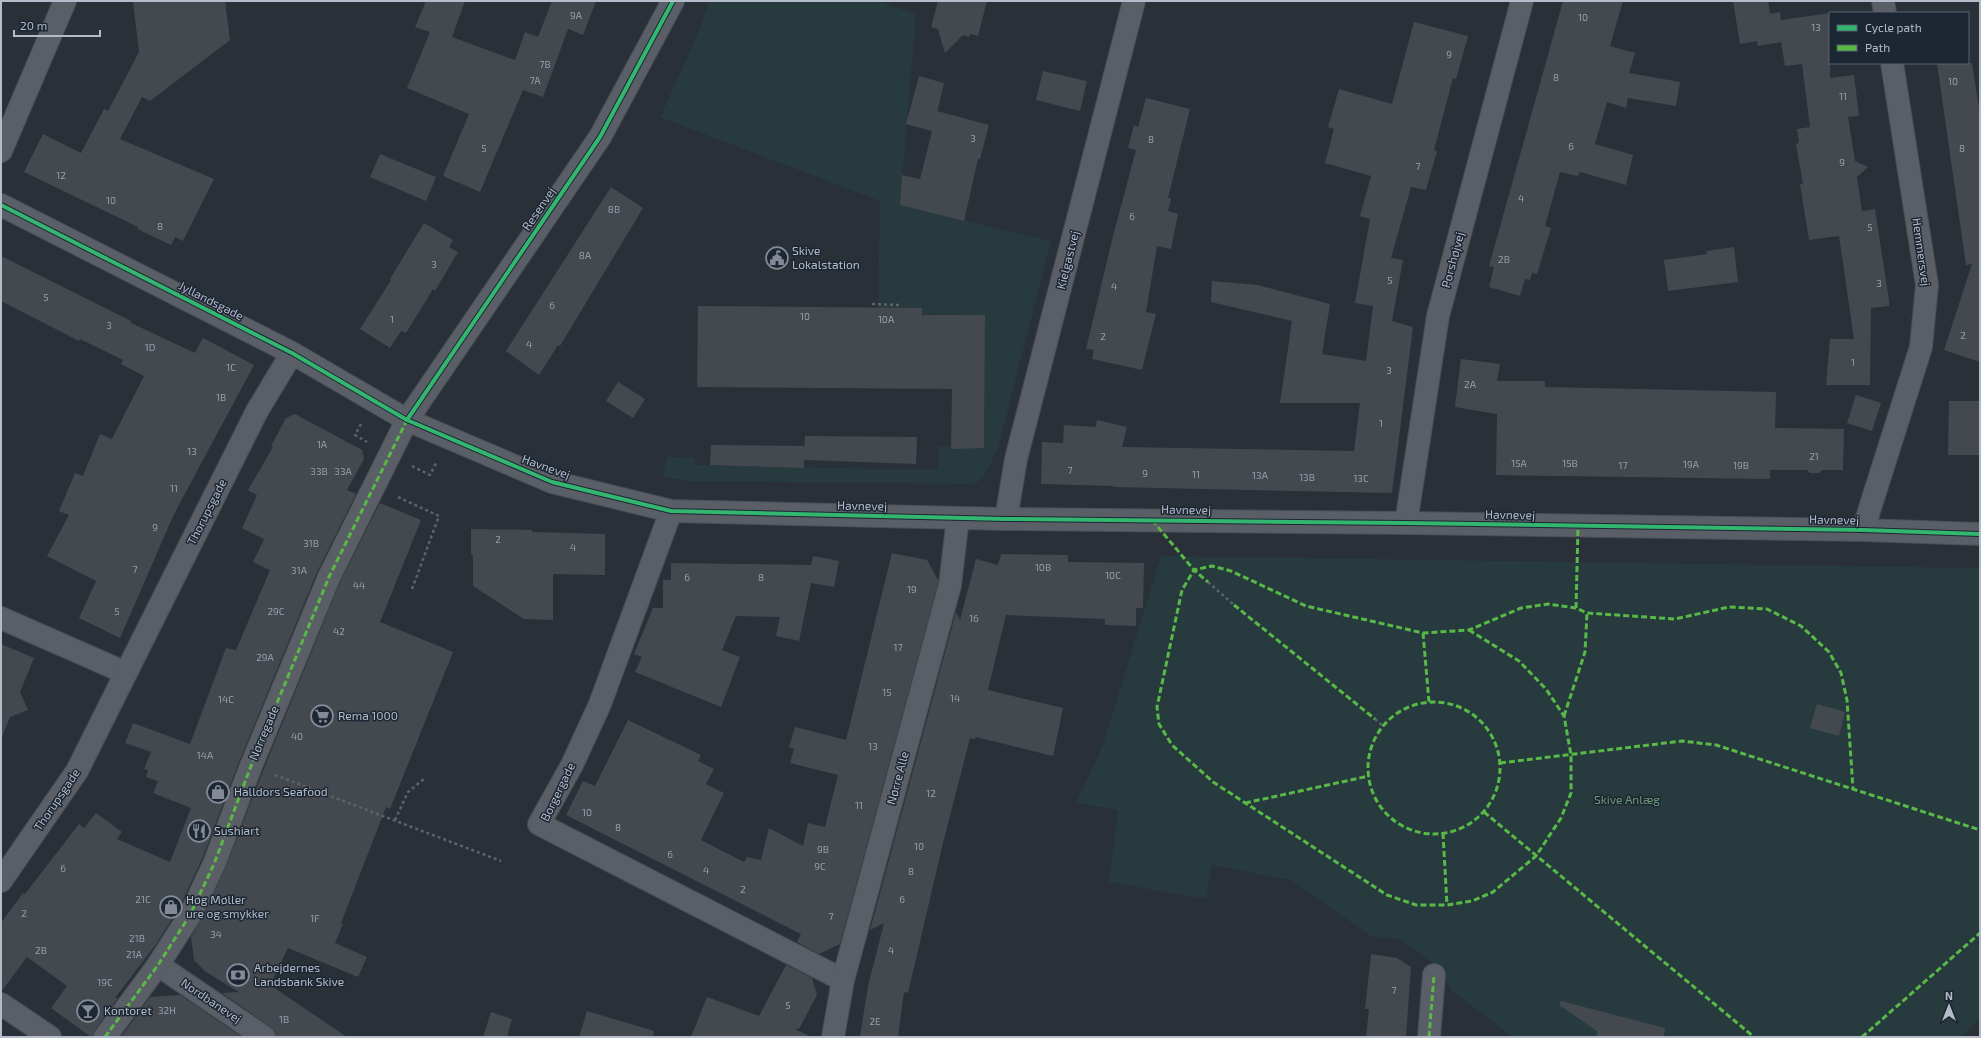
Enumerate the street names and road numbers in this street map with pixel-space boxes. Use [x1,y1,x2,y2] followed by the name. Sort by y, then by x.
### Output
[519,184,559,233] street label: Resenvej
[1909,217,1934,287] street label: Hemmersvej
[1053,229,1082,291] street label: Kielgastvej
[1438,230,1467,289] street label: Porshøjvej
[177,278,246,322] street label: Jyllandsgade
[520,451,572,482] street label: Havnevej
[184,476,229,547] street label: Thorupsgade
[837,498,887,513] street label: Havnevej
[1161,502,1211,517] street label: Havnevej
[1485,507,1535,522] street label: Havnevej
[1809,512,1859,527] street label: Havnevej
[245,703,281,762] street label: Nørregade
[883,750,911,806] street label: Nørre Alle
[537,760,577,823] street label: Borgergade
[30,766,82,833] street label: Thorupsgade
[178,975,244,1026] street label: Nordbanevej

